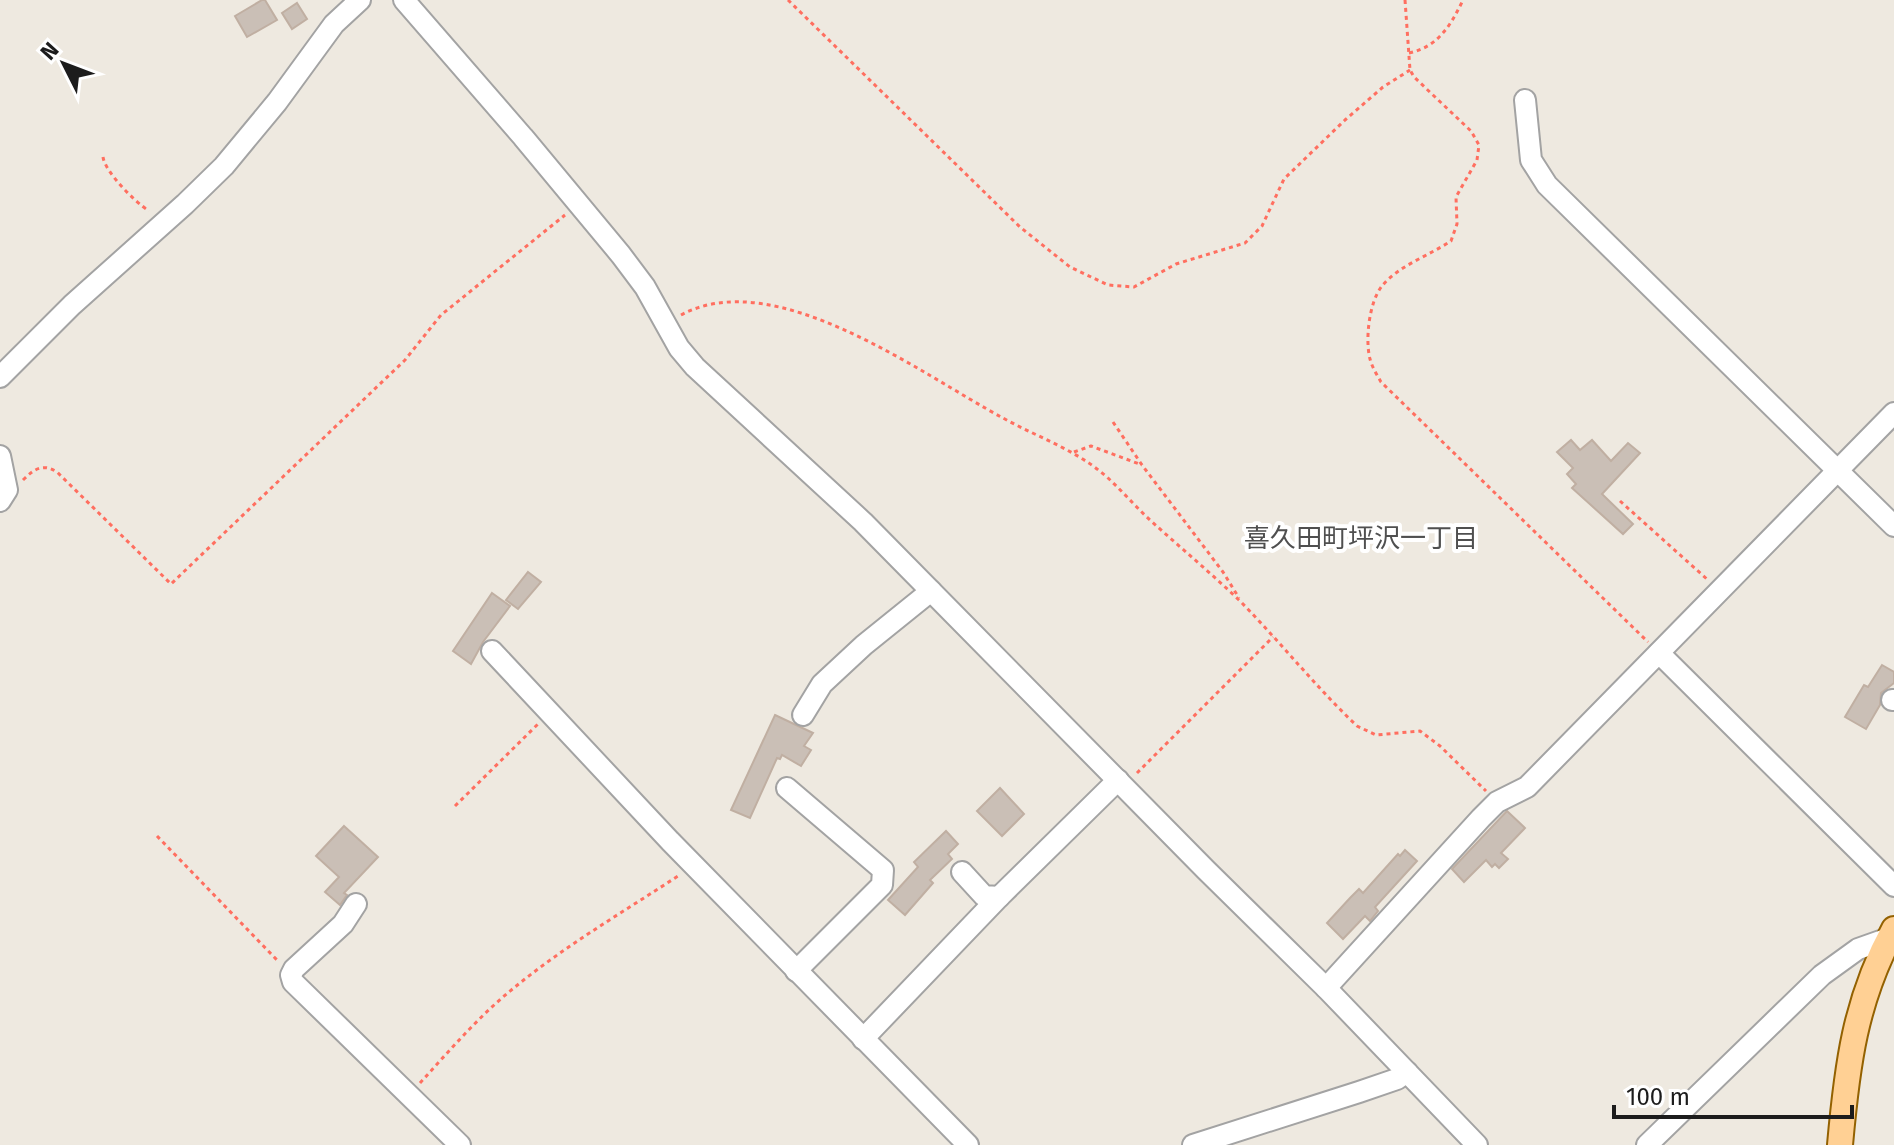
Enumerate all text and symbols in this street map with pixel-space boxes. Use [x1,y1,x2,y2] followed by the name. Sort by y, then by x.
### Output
[24,24,104,104] north arrow
[35,36,64,65] text: N
[1244,523,1478,554] district label: 喜久田町坪沢一丁目
[1614,1069,1852,1119] scale bar
[1626,1083,1690,1111] text: 100 m

